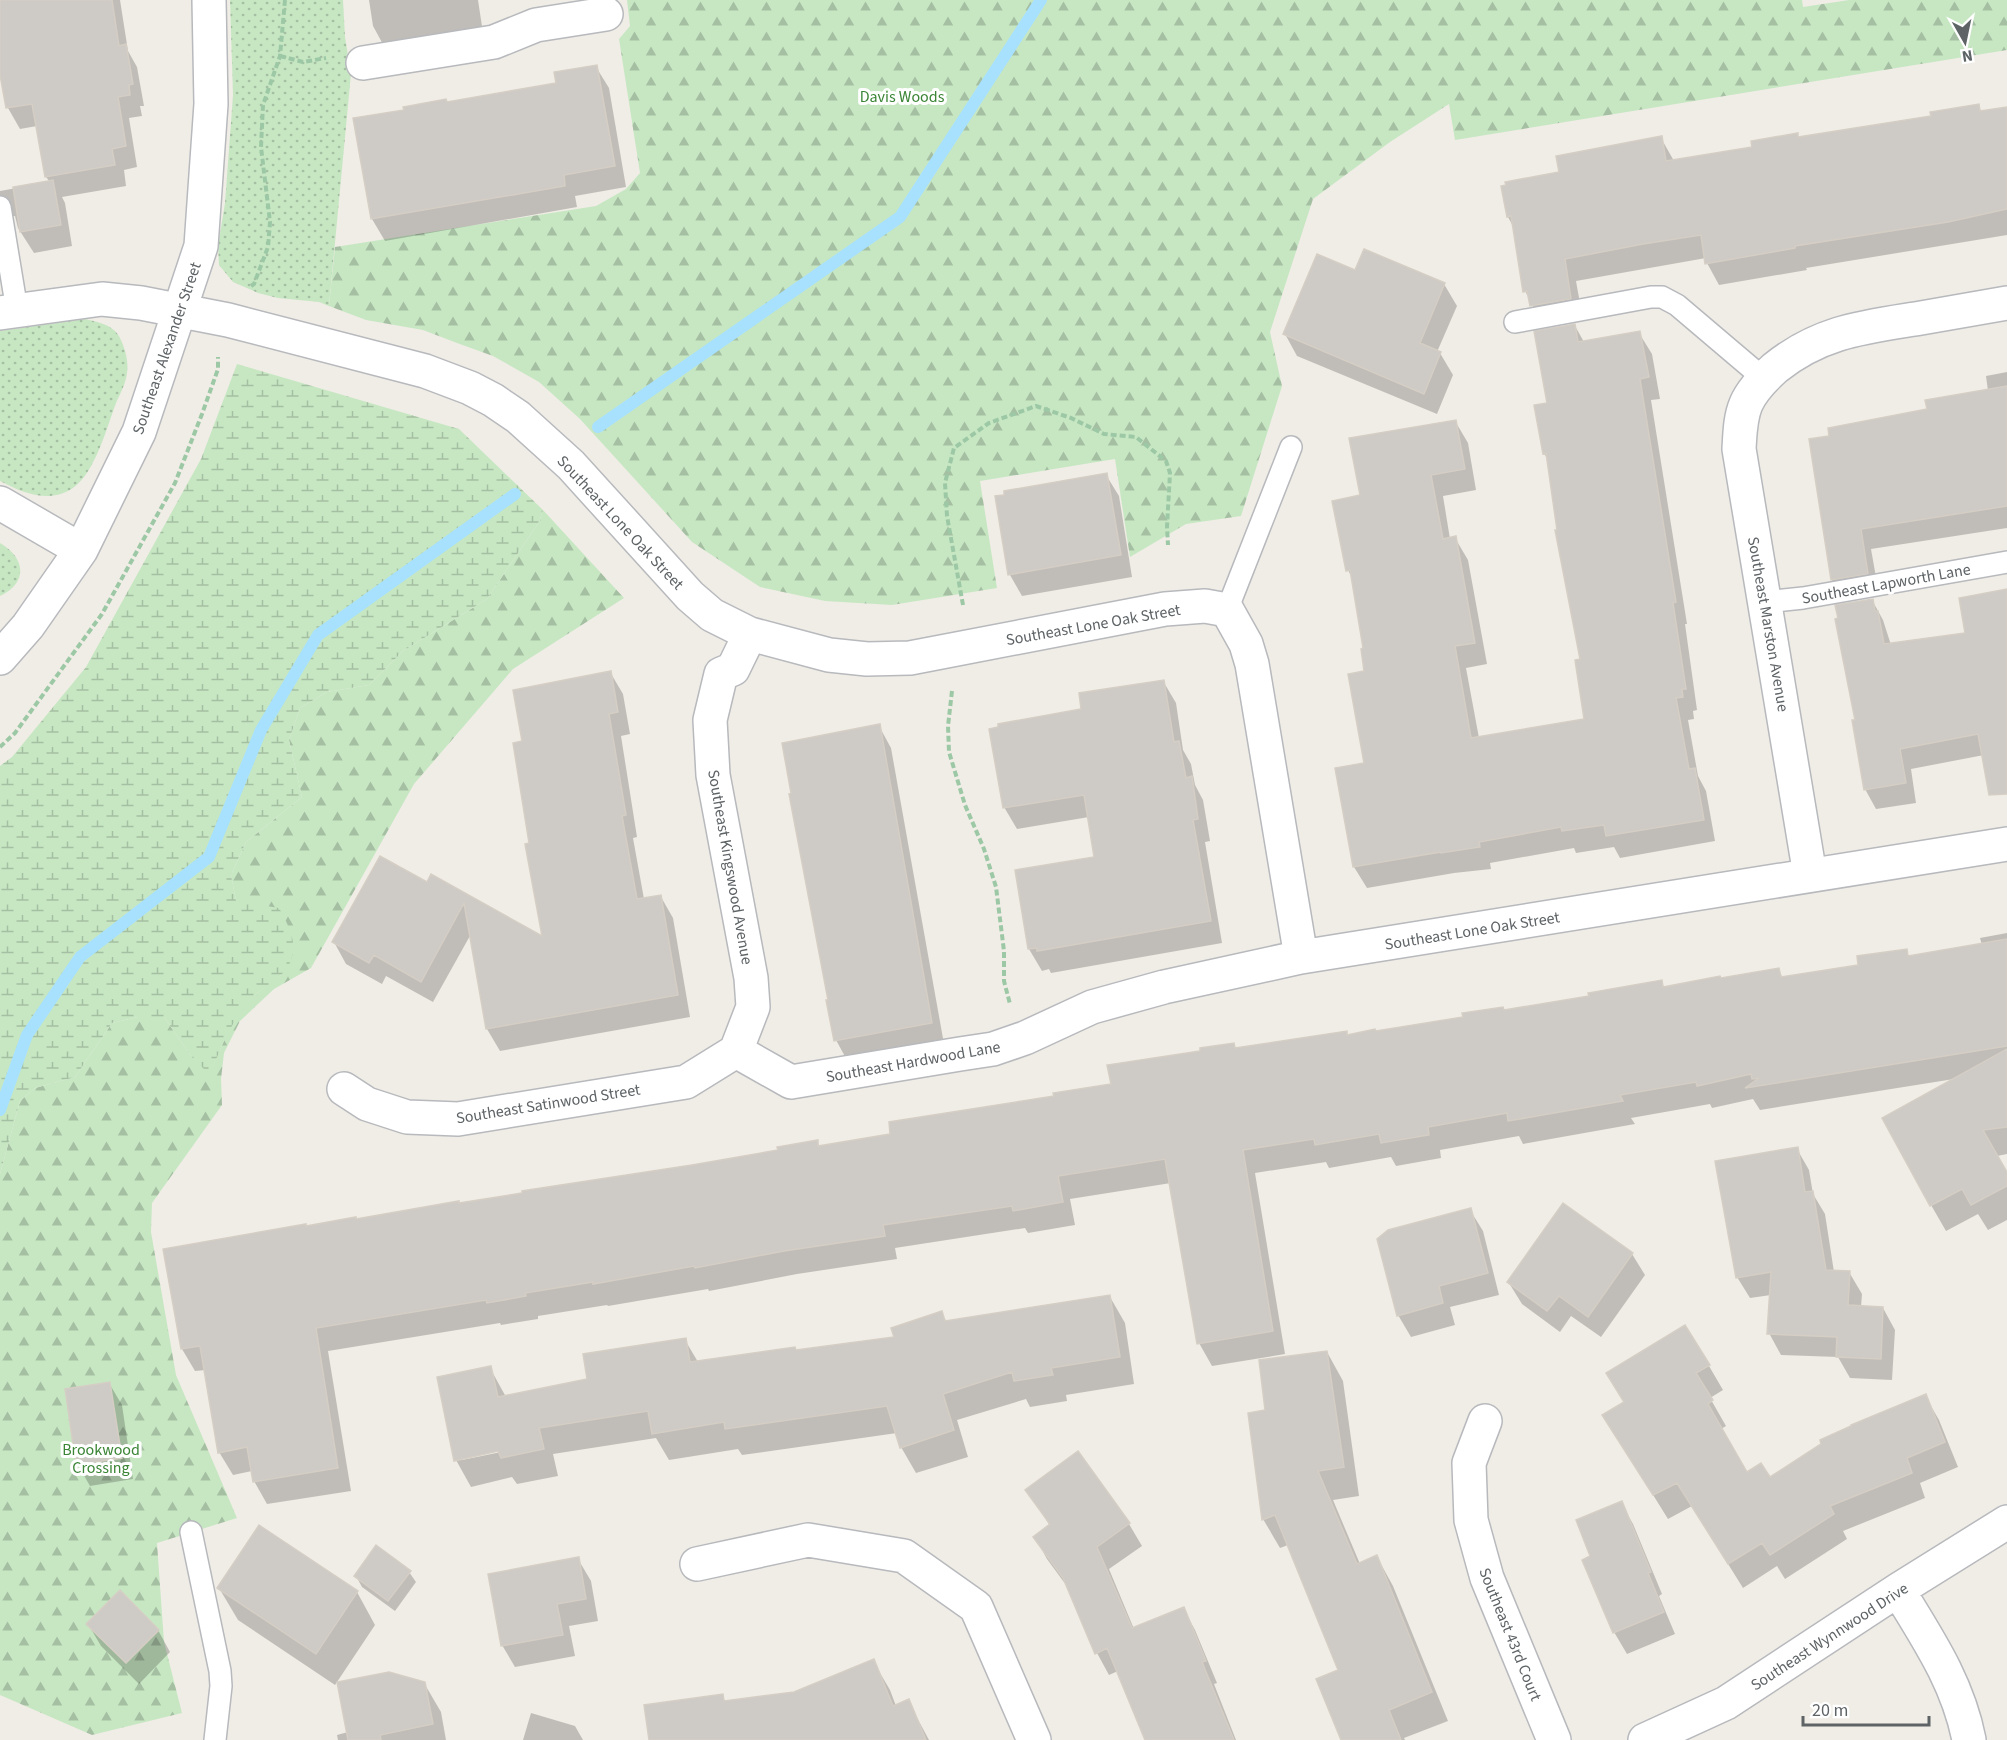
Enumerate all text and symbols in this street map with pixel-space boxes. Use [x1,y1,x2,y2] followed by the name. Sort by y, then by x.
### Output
[1935,12,1995,72] north arrow
[1960,44,1974,68] text: N
[860,86,945,108] park label: Davis Woods
[127,259,207,437] street label: Southeast Alexander Street
[552,451,689,595] street label: Southeast Lone Oak Street
[1742,535,1794,714] street label: Southeast Marston Avenue
[1800,558,1972,610] street label: Southeast Lapworth Lane
[1004,599,1183,651] street label: Southeast Lone Oak Street
[702,768,758,966] street label: Southeast Kingswood Avenue
[1383,906,1562,956] street label: Southeast Lone Oak Street
[824,1036,1002,1088] street label: Southeast Hardwood Lane
[454,1078,642,1129] street label: Southeast Satinwood Street
[62,1439,140,1479] park label: Brookwood Crossing
[1473,1565,1547,1705] street label: Southeast 43rd Court
[1746,1577,1913,1696] street label: Southeast Wynnwood Drive
[1803,1689,1929,1727] scale bar
[1812,1698,1848,1723] text: 20 m

